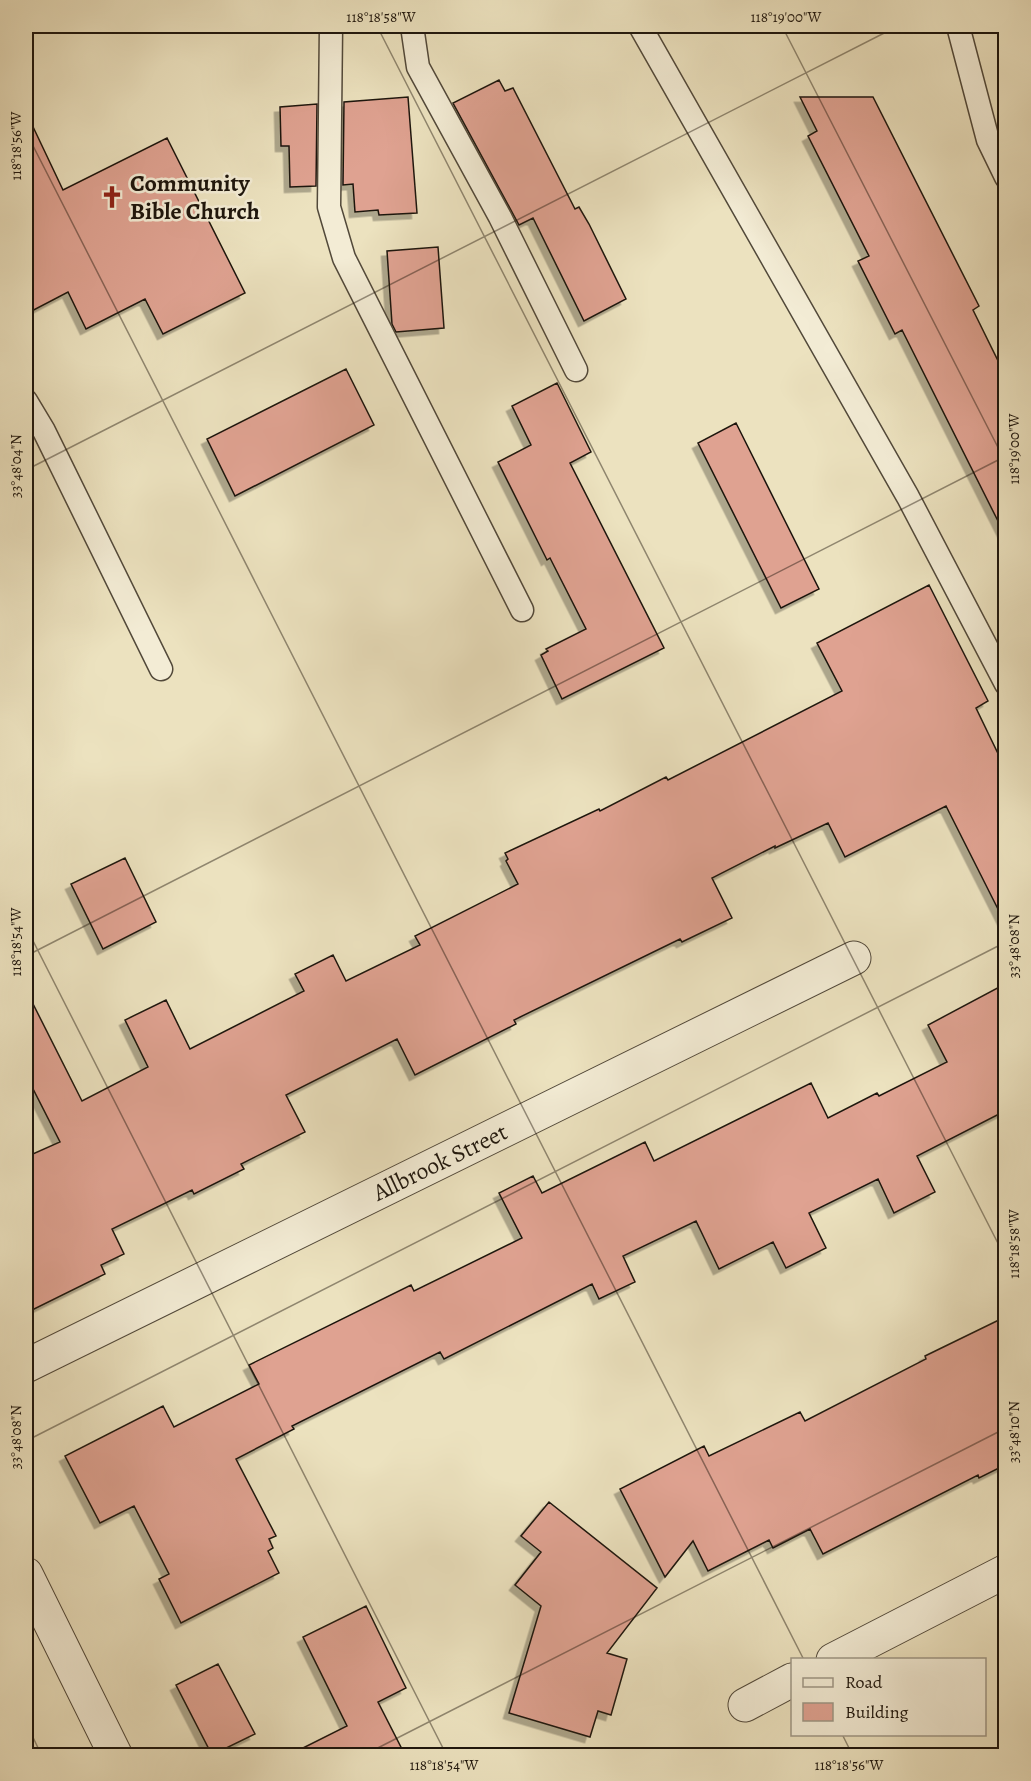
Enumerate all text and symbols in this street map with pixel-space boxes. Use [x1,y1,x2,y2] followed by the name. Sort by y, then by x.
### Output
[346,7,416,27] text: 118°18'58"W
[750,7,822,27] text: 118°19'00"W
[6,112,26,180] text: 118°18'56"W
[130,167,260,227] place label: Community Bible Church
[99,184,125,210] church icon: Community Bible Church
[1004,413,1024,485] text: 118°19'00"W
[6,434,26,498] text: 33°48'04"N
[6,908,26,976] text: 118°18'54"W
[1004,914,1024,978] text: 33°48'08"N
[366,1116,513,1209] street label: Allbrook Street
[1004,1209,1024,1279] text: 118°18'58"W
[1004,1401,1024,1463] text: 33°48'10"N
[6,1405,26,1469] text: 33°48'08"N
[791,1658,986,1736] legend
[845,1670,883,1694] text: Road
[845,1700,909,1724] text: Building
[410,1755,478,1775] text: 118°18'54"W
[815,1755,883,1775] text: 118°18'56"W

